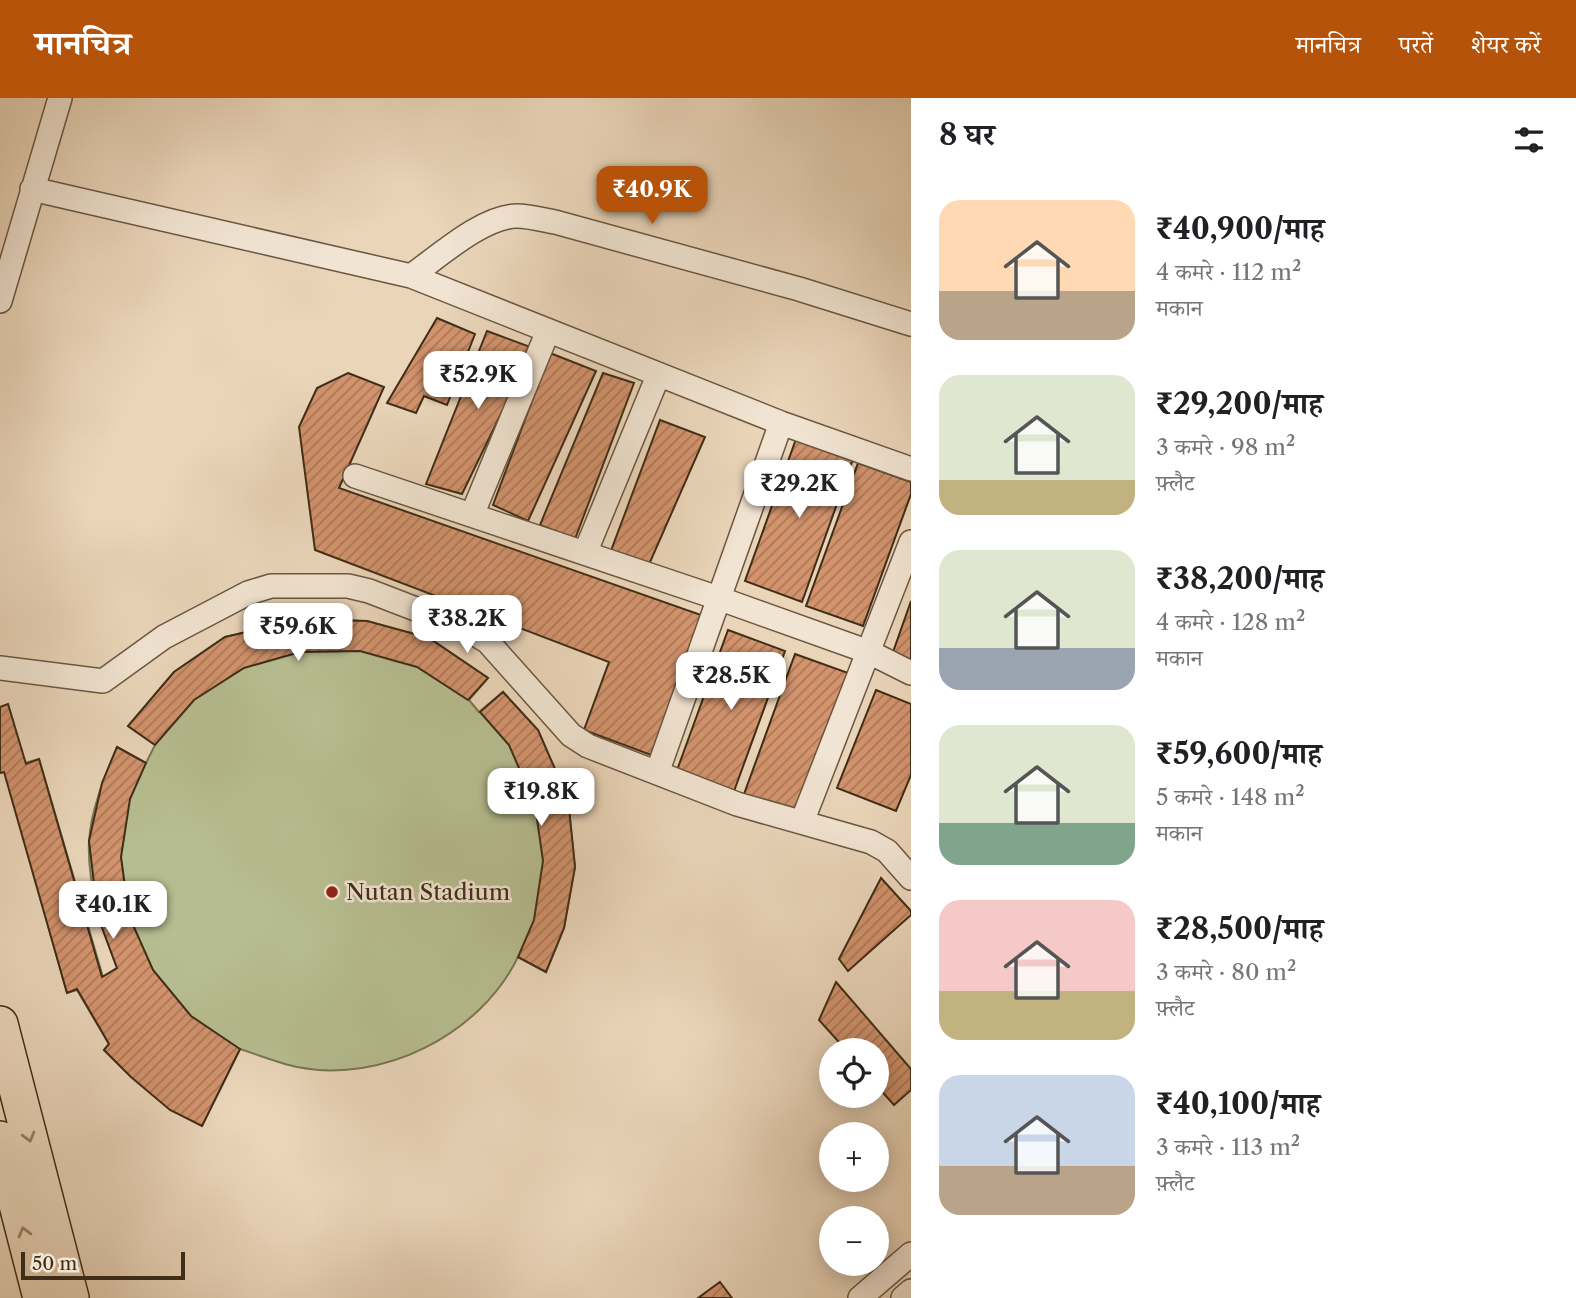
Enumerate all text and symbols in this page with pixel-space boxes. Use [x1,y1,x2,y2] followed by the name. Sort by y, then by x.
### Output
[35,23,131,64] text: मानचित्र
[1296,30,1361,59] text: मानचित्र
[1399,30,1433,59] text: परतें
[1471,30,1541,59] text: शेयर करें
[939,116,995,153] text: 8 घर
[1510,121,1548,159] icon: filters
[595,166,709,226] pin: ₹40.9K
[613,175,691,203] text: ₹40.9K
[1156,210,1324,247] text: ₹40,900/माह
[995,228,1079,312] icon: home
[1156,258,1301,286] text: 4 कमरे · 112 m²
[1156,294,1203,322] text: मकान
[421,352,535,411] pin: ₹52.9K
[439,360,517,388] text: ₹52.9K
[1156,385,1323,422] text: ₹29,200/माह
[995,403,1079,487] icon: home
[1156,433,1295,461] text: 3 कमरे · 98 m²
[742,460,856,520] pin: ₹29.2K
[760,469,838,497] text: ₹29.2K
[1156,469,1194,497] text: फ़्लैट
[1156,560,1324,597] text: ₹38,200/माह
[995,578,1079,662] icon: home
[410,596,524,655] pin: ₹38.2K
[241,603,355,663] pin: ₹59.6K
[428,604,506,632] text: ₹38.2K
[1156,608,1305,636] text: 4 कमरे · 128 m²
[260,612,336,640] text: ₹59.6K
[1156,644,1203,672] text: मकान
[674,652,788,712] pin: ₹28.5K
[692,661,770,689] text: ₹28.5K
[1156,735,1322,772] text: ₹59,600/माह
[995,753,1079,837] icon: home
[484,768,598,828] pin: ₹19.8K
[503,777,579,805] text: ₹19.8K
[1156,783,1305,811] text: 5 कमरे · 148 m²
[1156,819,1203,847] text: मकान
[346,878,510,906] place label: Nutan Stadium
[56,882,170,941] pin: ₹40.1K
[324,884,340,900] marker: Nutan Stadium
[75,890,151,918] text: ₹40.1K
[1156,910,1323,947] text: ₹28,500/माह
[995,928,1079,1012] icon: home
[1156,958,1296,986] text: 3 कमरे · 80 m²
[1156,994,1194,1022] text: फ़्लैट
[819,1038,889,1276] map controls
[819,1038,889,1108] button: locate
[1156,1085,1320,1122] text: ₹40,100/माह
[995,1103,1079,1187] icon: home
[819,1122,889,1192] button: +
[21,1131,35,1143] one-way arrow
[1156,1133,1300,1161] text: 3 कमरे · 113 m²
[1156,1169,1194,1197] text: फ़्लैट
[819,1206,889,1276] button: −
[18,1226,32,1238] one-way arrow
[21,1249,186,1281] scale bar
[32,1252,77,1275] text: 50 m

